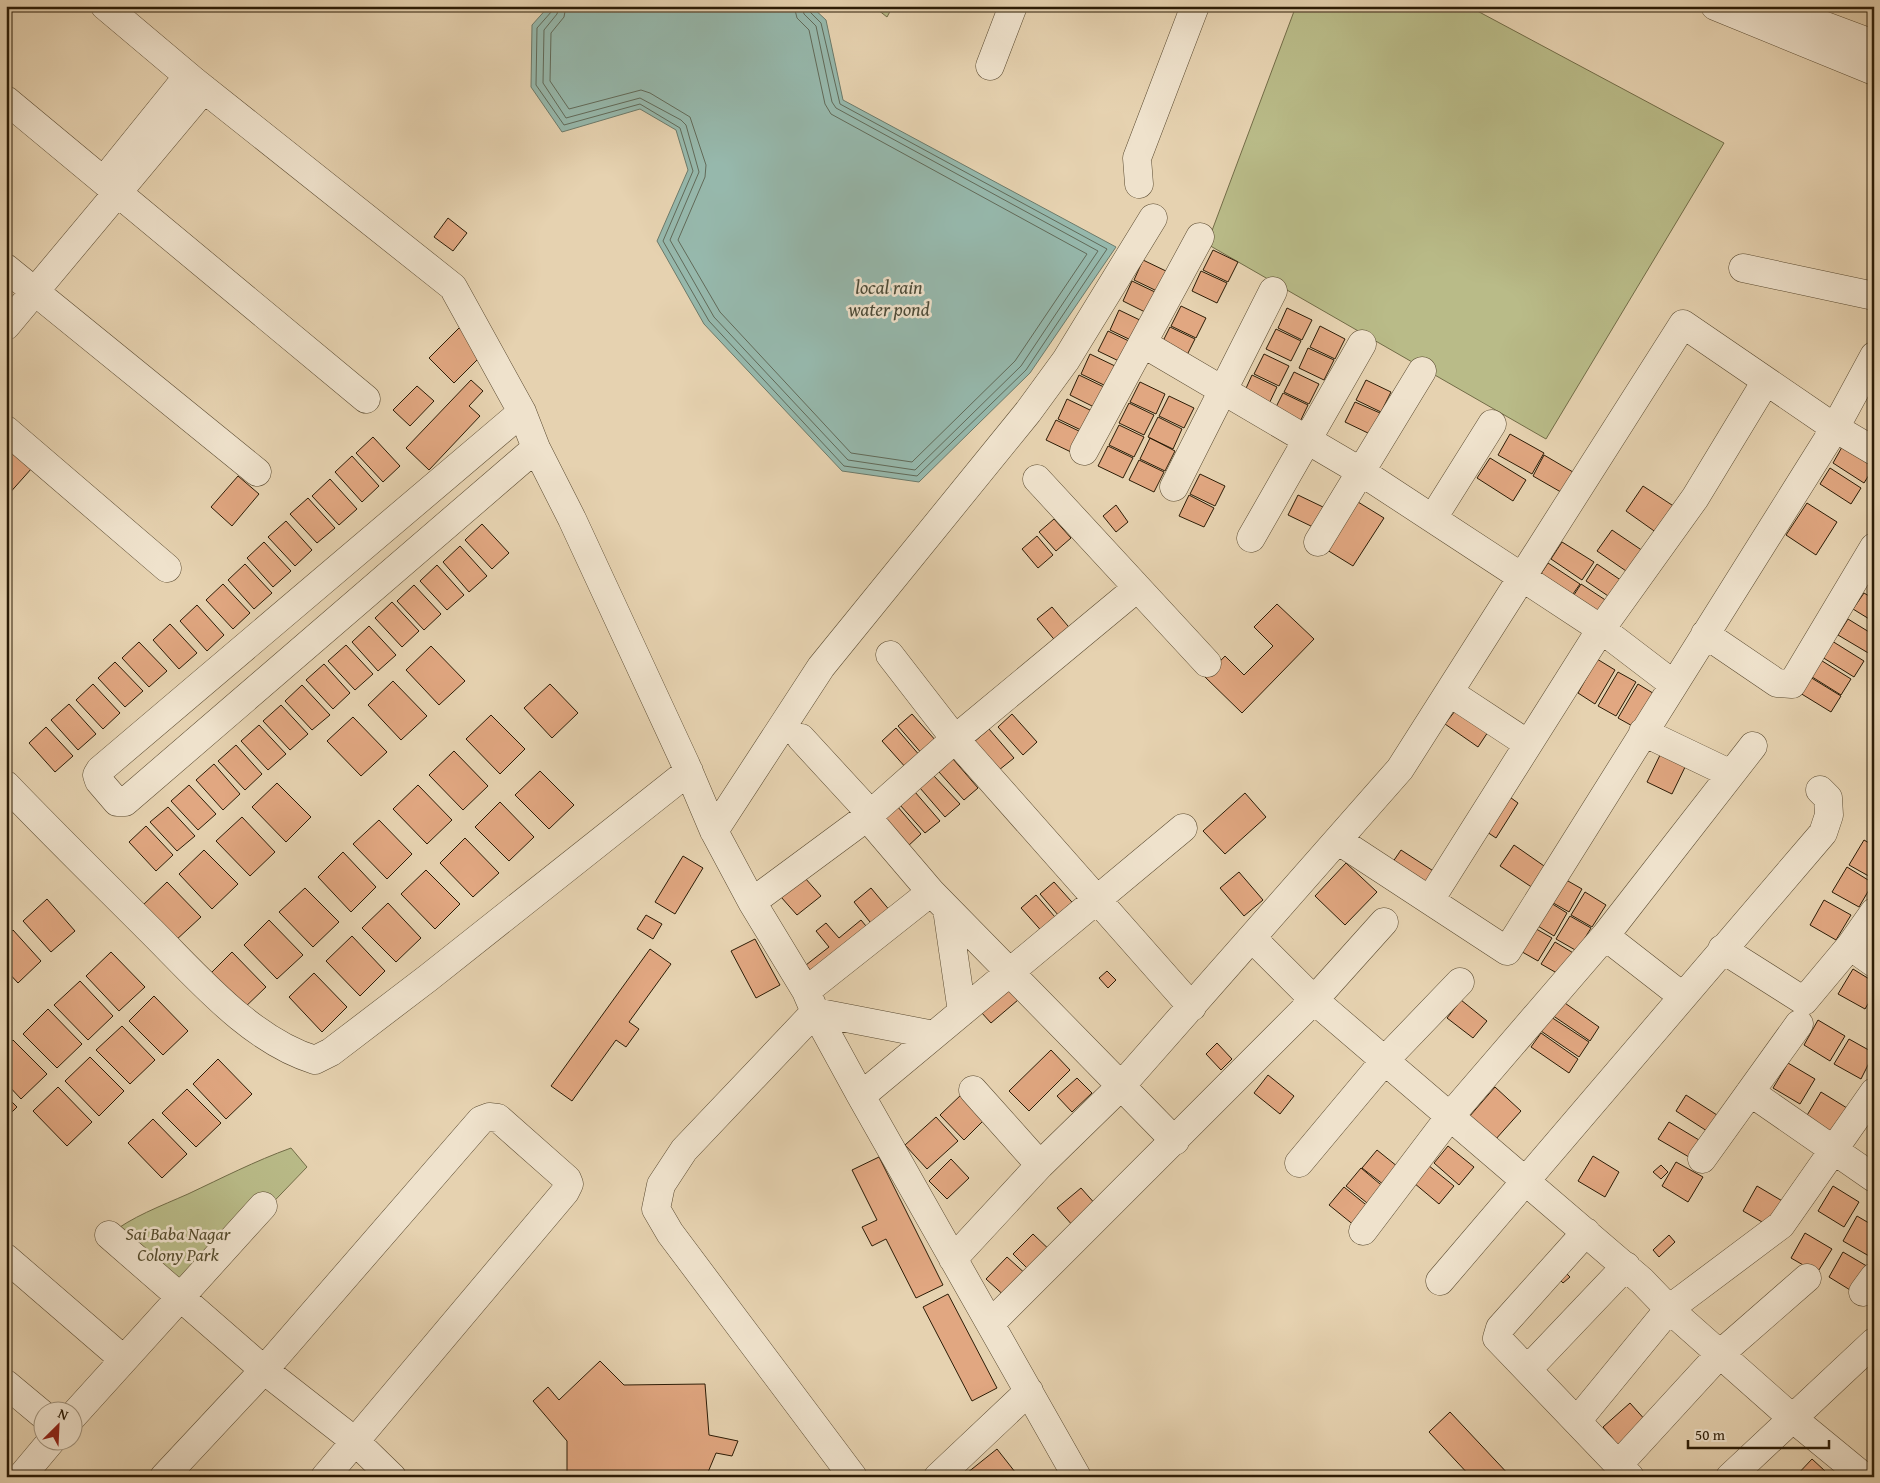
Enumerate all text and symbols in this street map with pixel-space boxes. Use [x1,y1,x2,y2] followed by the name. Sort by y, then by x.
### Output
[847,273,930,323] water label: local rain water pond
[126,1220,232,1268] park label: Sai Baba Nagar Colony Park
[32,1400,82,1450] north arrow
[55,1403,72,1425] text: N
[1688,1418,1829,1450] scale bar
[1695,1424,1726,1445] text: 50 m

